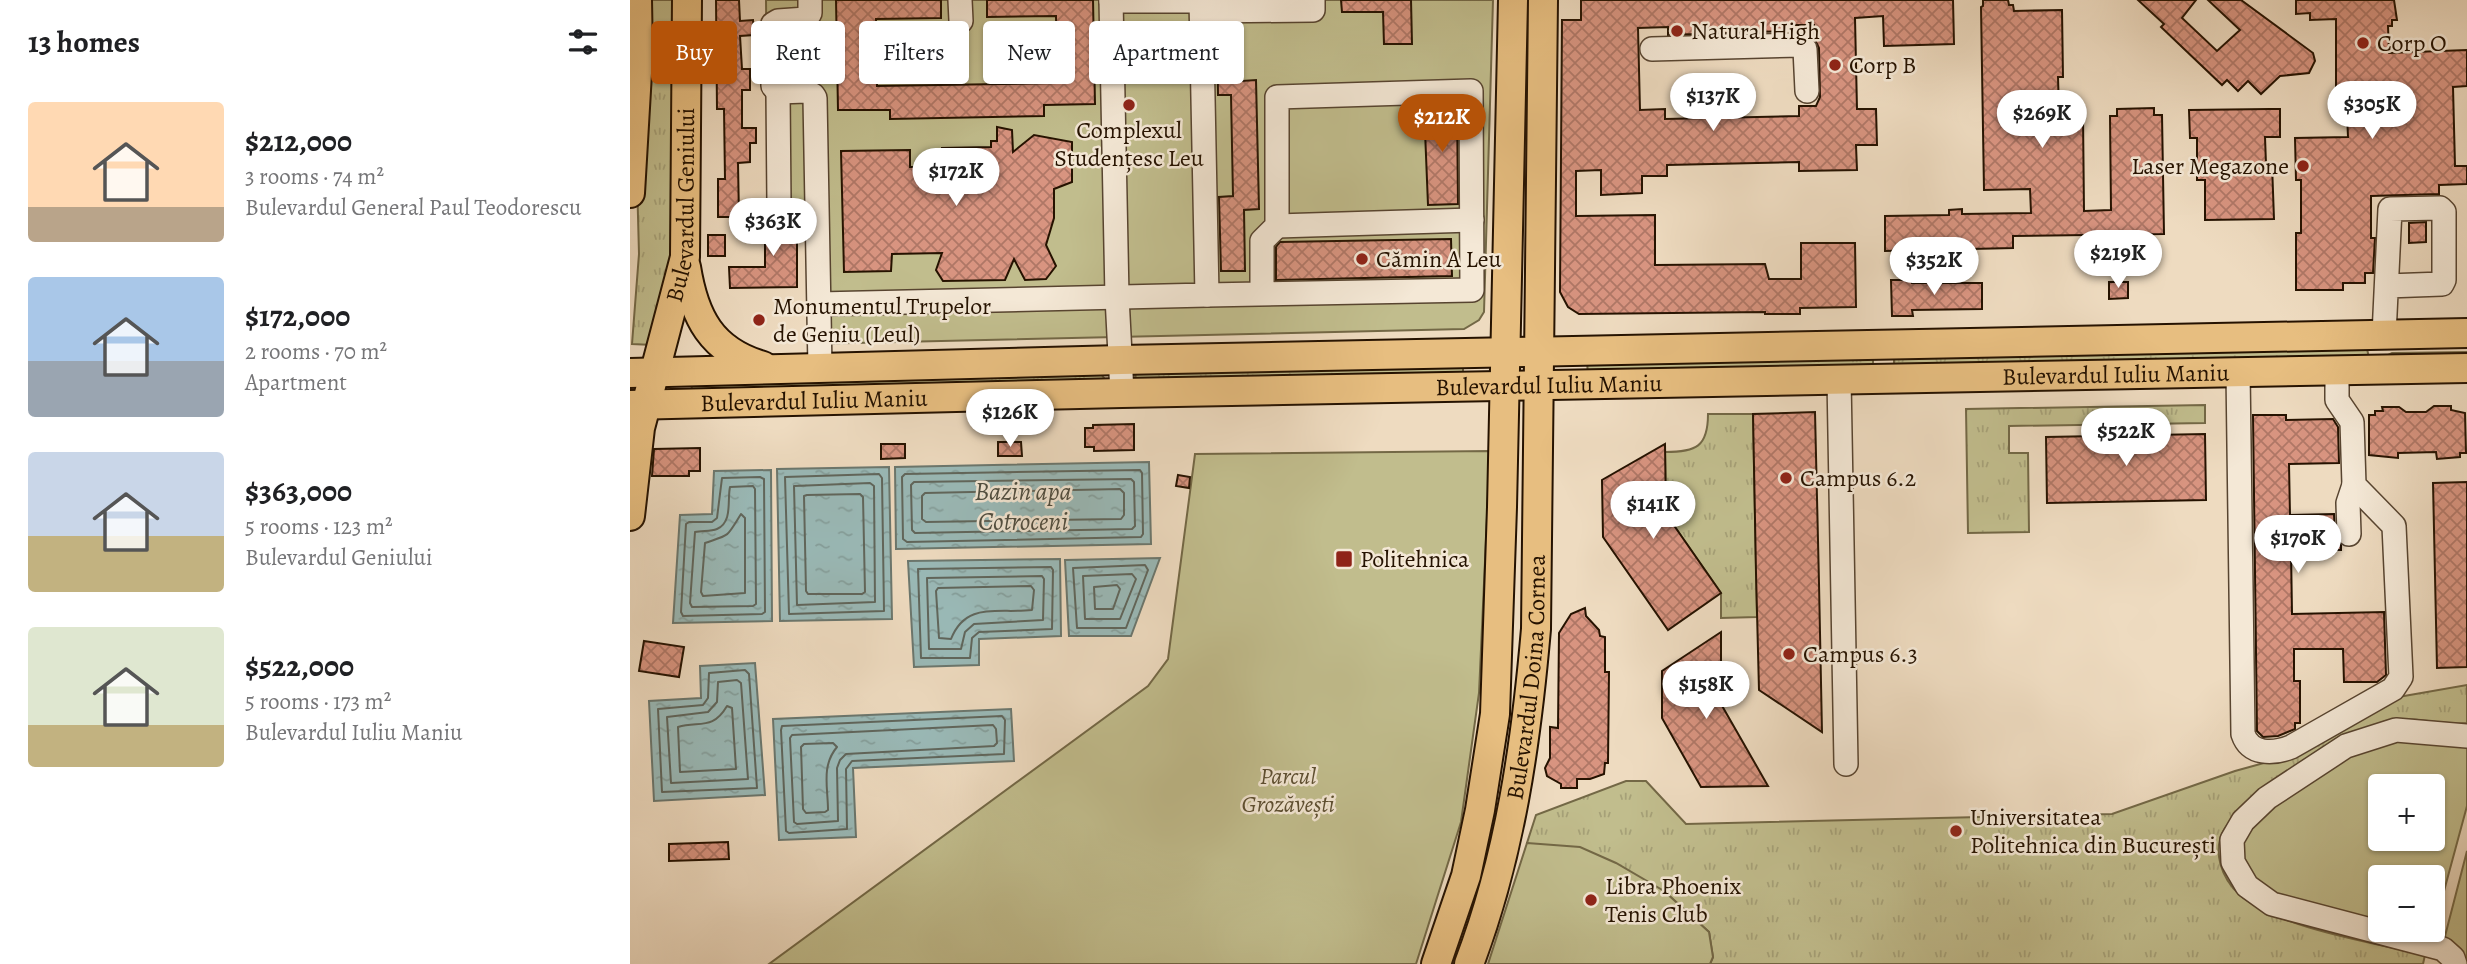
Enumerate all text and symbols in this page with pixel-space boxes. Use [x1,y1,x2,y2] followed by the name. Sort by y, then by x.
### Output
[1691,15,1820,47] place label: Natural High
[651,21,737,84] chip: Buy
[751,21,845,84] chip: Rent
[859,21,969,84] chip: Filters
[983,21,1075,84] chip: New
[1089,21,1244,84] chip: Apartment
[28,22,140,62] text: 13 homes
[564,23,602,61] icon: filters
[1669,23,1685,39] marker: Natural High
[2377,27,2447,59] place label: Corp O
[2355,35,2371,51] marker: Corp O
[1849,49,1916,81] place label: Corp B
[1827,57,1843,73] marker: Corp B
[1664,74,1762,133] pin: $137K
[1686,80,1740,111] text: $137K
[2323,82,2421,141] pin: $305K
[2343,88,2401,119] text: $305K
[1993,90,2091,150] pin: $269K
[1393,94,1491,154] pin: $212K
[1121,97,1137,113] marker: Complexul Studențesc Leu
[2013,97,2071,128] text: $269K
[1414,101,1470,132] text: $212K
[658,107,702,306] street label: Bulevardul Geniului
[1054,114,1204,174] place label: Complexul Studențesc Leu
[245,121,352,161] text: $212,000
[84,130,168,214] icon: home
[907,148,1005,208] pin: $172K
[2131,150,2289,182] place label: Laser Megazone
[929,155,984,186] text: $172K
[2295,158,2311,174] marker: Laser Megazone
[245,161,384,192] text: 3 rooms · 74 m²
[245,192,581,223] text: Bulevardul General Paul Teodorescu
[724,198,822,258] pin: $363K
[745,205,801,236] text: $363K
[2069,230,2167,290] pin: $219K
[2090,237,2146,268] text: $219K
[1885,238,1983,297] pin: $352K
[1376,243,1502,275] place label: Cămin A Leu
[1906,244,1962,275] text: $352K
[1354,251,1370,267] marker: Cămin A Leu
[773,290,991,350] place label: Monumentul Trupelor de Geniu (Leul)
[245,296,350,336] text: $172,000
[84,305,168,389] icon: home
[751,312,767,328] marker: Monumentul Trupelor de Geniu (Leul)
[245,336,387,367] text: 2 rooms · 70 m²
[2002,356,2230,393] street label: Bulevardul Iuliu Maniu
[245,367,347,398] text: Apartment
[1435,367,1663,403] street label: Bulevardul Iuliu Maniu
[700,382,928,419] street label: Bulevardul Iuliu Maniu
[961,390,1059,449] pin: $126K
[982,396,1038,427] text: $126K
[2077,408,2175,468] pin: $522K
[2097,415,2155,446] text: $522K
[1800,462,1916,494] place label: Campus 6.2
[1778,470,1794,486] marker: Campus 6.2
[245,471,352,511] text: $363,000
[974,474,1072,539] water label: Bazin apa Cotroceni
[84,480,168,564] icon: home
[1604,482,1702,541] pin: $141K
[1626,488,1680,519] text: $141K
[245,511,393,542] text: 5 rooms · 123 m²
[2249,516,2347,575] pin: $170K
[2270,522,2326,553] text: $170K
[245,542,432,573] text: Bulevardul Geniului
[1360,543,1470,575] place label: Politehnica
[1334,549,1354,569] marker: Politehnica
[1498,554,1553,802] street label: Bulevardul Doina Cornea
[1803,638,1918,670] place label: Campus 6.3
[245,646,354,686] text: $522,000
[1781,646,1797,662] marker: Campus 6.3
[84,655,168,739] icon: home
[1657,662,1755,721] pin: $158K
[1679,668,1733,699] text: $158K
[245,686,391,717] text: 5 rooms · 173 m²
[245,717,463,748] text: Bulevardul Iuliu Maniu
[1242,760,1334,820] park label: Parcul Grozăvești
[2368,774,2445,942] map controls
[2368,774,2445,851] button: +
[1970,801,2216,861] place label: Universitatea Politehnica din București
[1948,823,1964,839] marker: Universitatea Politehnica din București
[2368,865,2445,942] button: −
[1605,870,1742,930] place label: Libra Phoenix Tenis Club
[1583,892,1599,908] marker: Libra Phoenix Tenis Club

